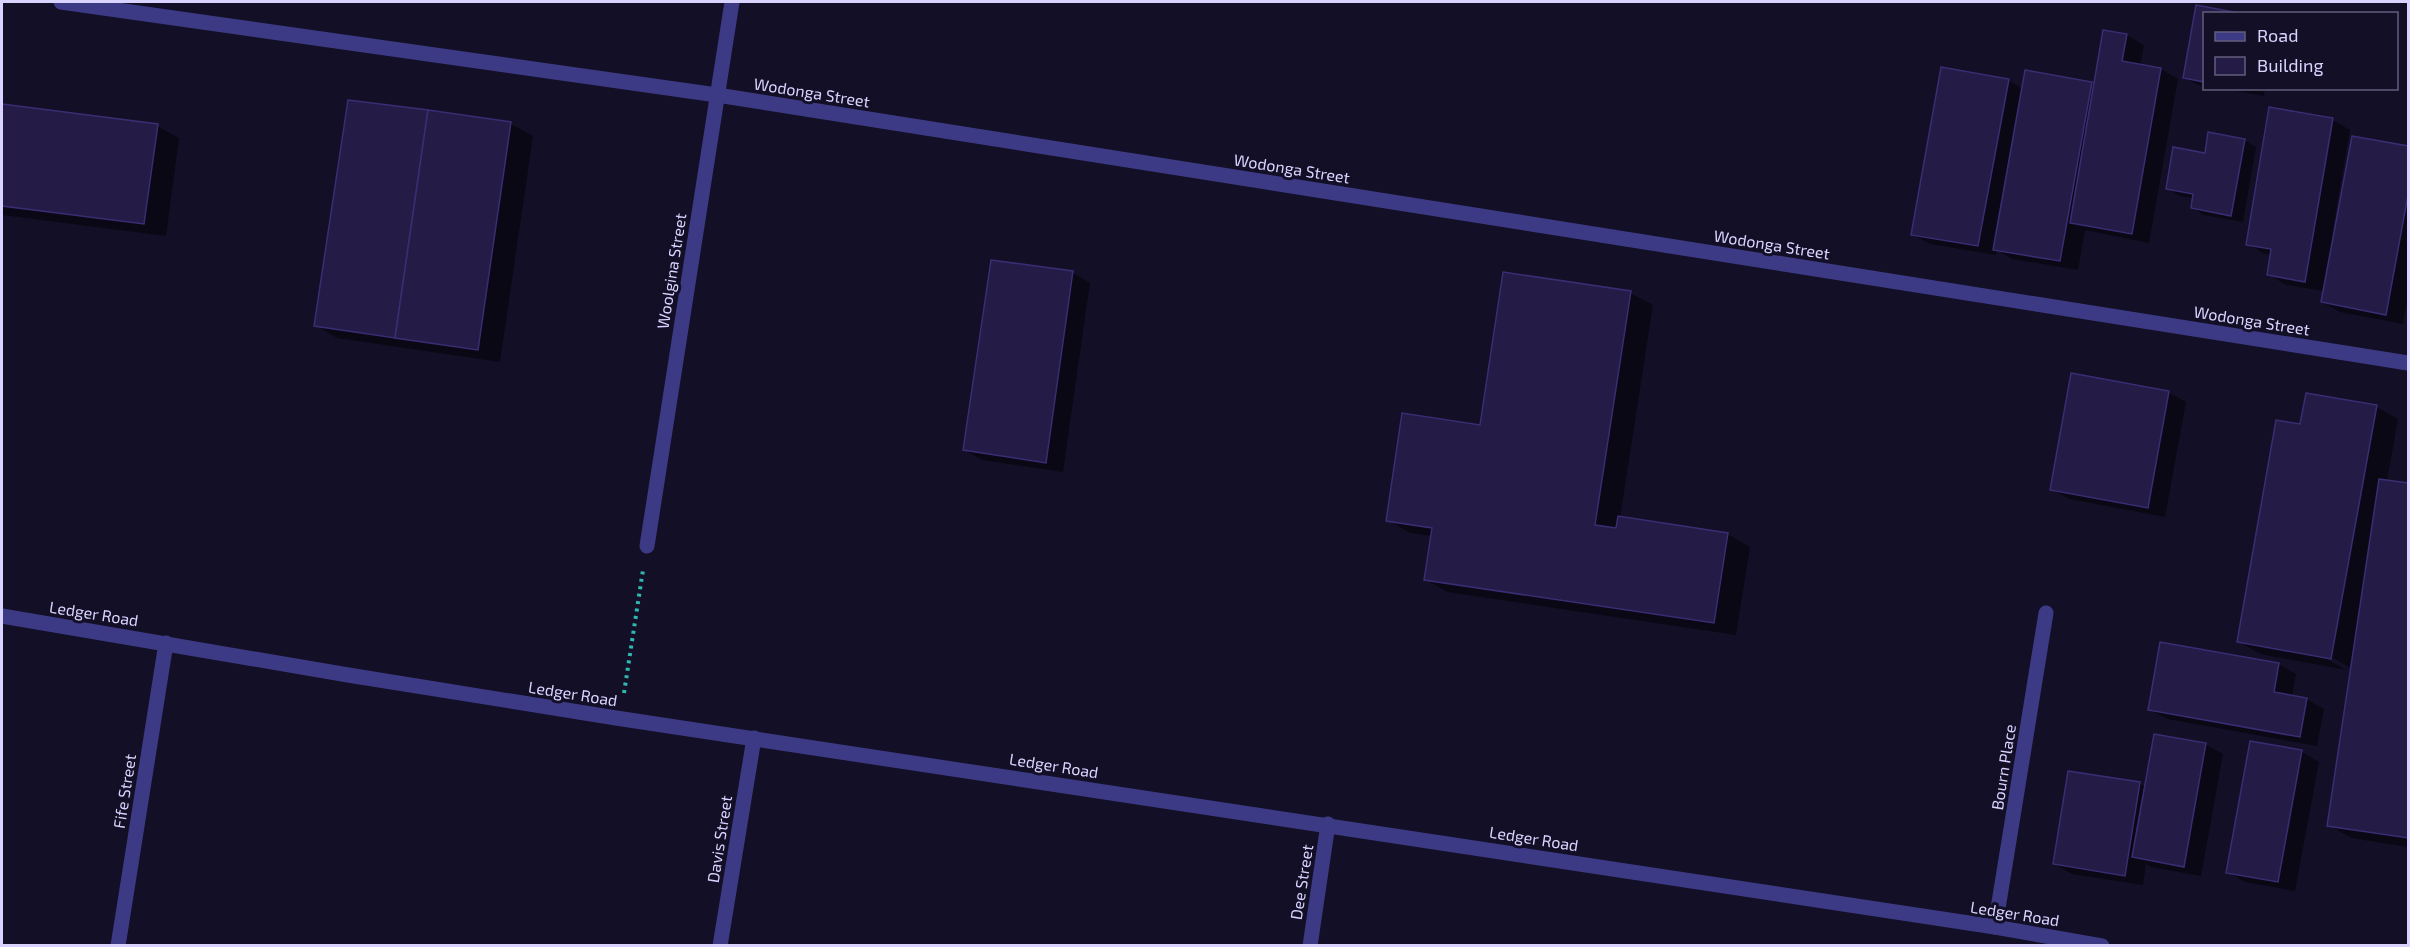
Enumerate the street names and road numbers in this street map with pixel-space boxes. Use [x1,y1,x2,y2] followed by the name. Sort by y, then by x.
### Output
[753,73,871,111] street label: Wodonga Street
[1233,149,1351,187] street label: Wodonga Street
[652,212,690,330] street label: Woolgina Street
[1713,225,1831,263] street label: Wodonga Street
[2193,301,2311,339] street label: Wodonga Street
[48,597,140,629] street label: Ledger Road
[527,677,619,709] street label: Ledger Road
[1987,723,2019,811] street label: Bourn Place
[1008,749,1100,781] street label: Ledger Road
[109,752,139,830] street label: Fife Street
[703,794,735,884] street label: Davis Street
[1488,822,1580,854] street label: Ledger Road
[1286,843,1316,921] street label: Dee Street
[1969,897,2061,929] street label: Ledger Road

